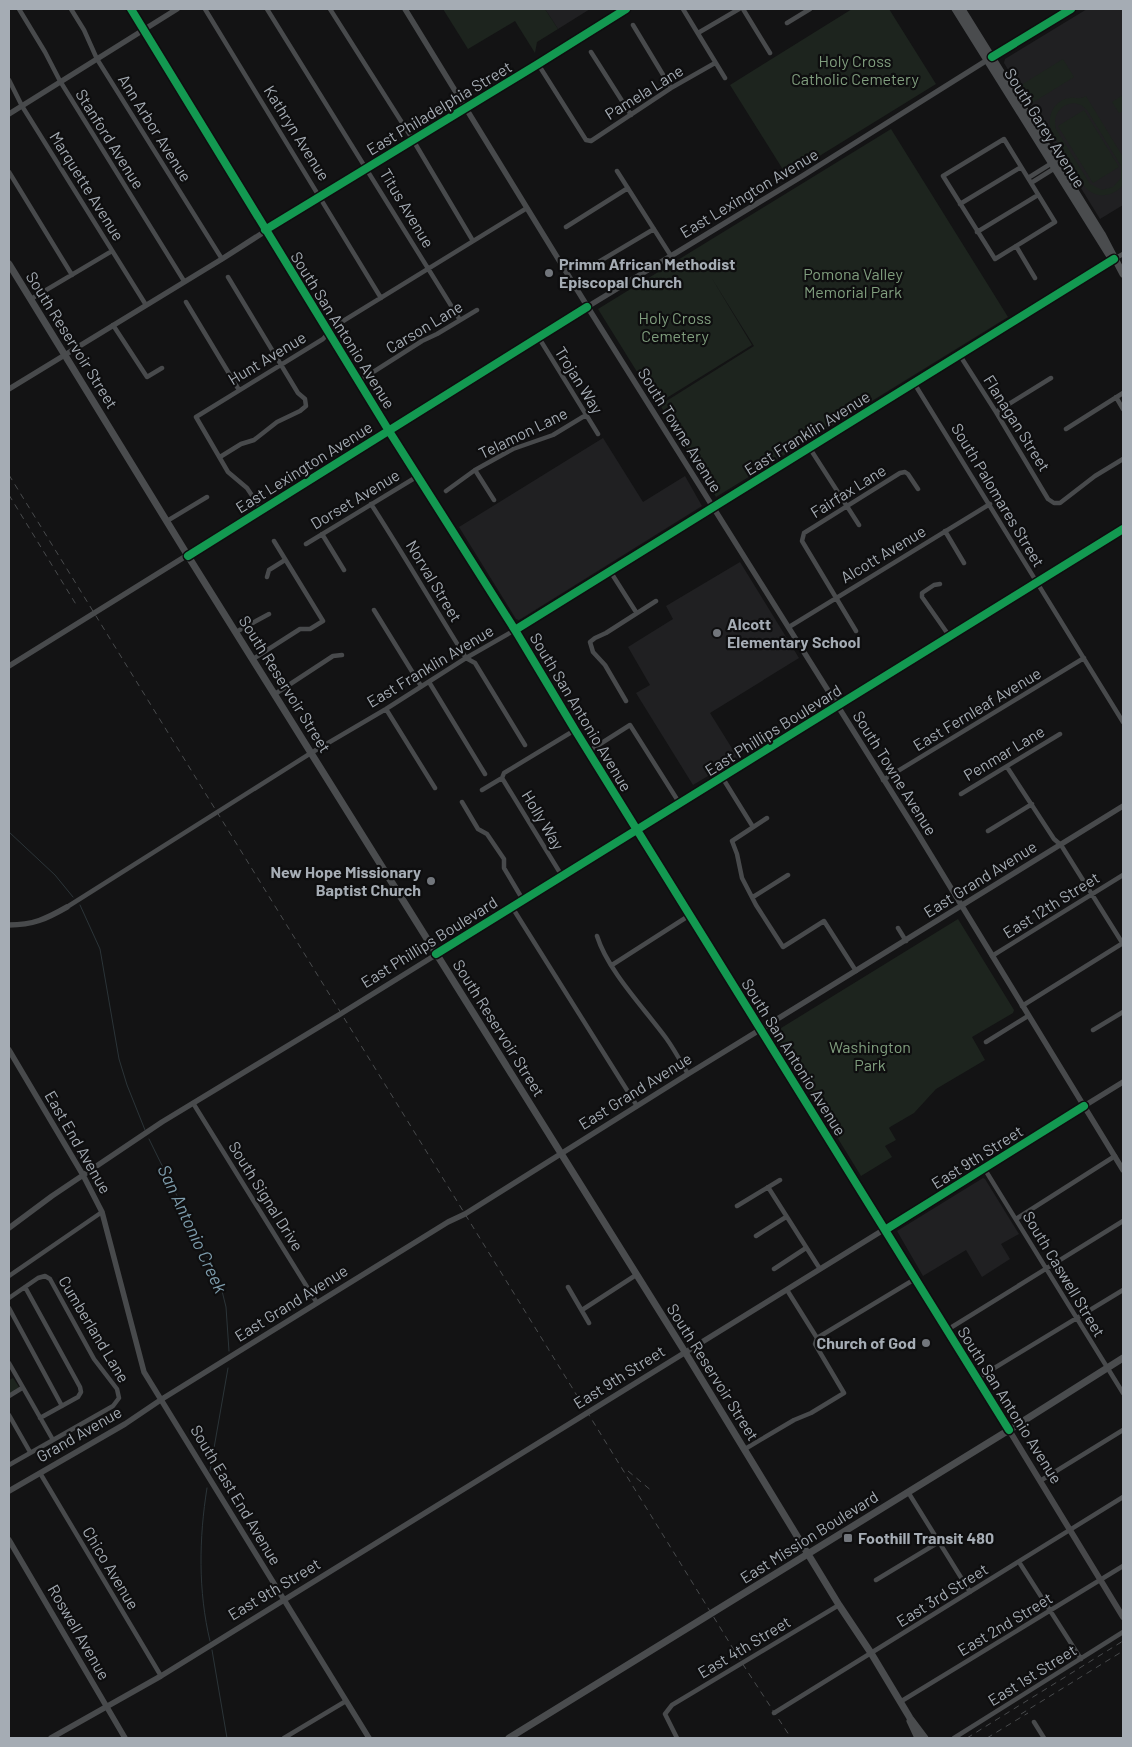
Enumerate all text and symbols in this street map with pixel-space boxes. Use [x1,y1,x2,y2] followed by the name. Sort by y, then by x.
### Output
[791,51,919,88] park label: Holy Cross Catholic Cemetery
[363,57,515,158] street label: East Philadelphia Street
[601,60,686,123] street label: Pamela Lane
[1001,64,1090,191] street label: South Garey Avenue
[115,71,196,185] street label: Ann Arbor Avenue
[261,82,334,184] street label: Kathryn Avenue
[72,85,149,192] street label: Stanford Avenue
[46,128,129,244] street label: Marquette Avenue
[676,144,821,241] street label: East Lexington Avenue
[376,165,439,251] street label: Titus Avenue
[287,248,400,412] street label: South San Antonio Avenue
[559,254,735,291] place label: Primm African Methodist Episcopal Church
[803,264,903,301] park label: Pomona Valley Memorial Park
[543,267,555,279] marker: Primm African Methodist Episcopal Church
[23,268,122,412] street label: South Reservoir Street
[382,296,466,357] street label: Carson Lane
[639,308,711,345] park label: Holy Cross Cemetery
[224,327,309,388] street label: Hunt Avenue
[551,343,608,417] street label: Trojan Way
[634,364,726,496] street label: South Towne Avenue
[980,371,1055,474] street label: Flanagan Street
[740,386,873,479] street label: East Franklin Avenue
[475,403,570,462] street label: Telamon Lane
[232,417,376,516] street label: East Lexington Avenue
[948,419,1049,570] street label: South Palomares Street
[806,460,889,521] street label: Fairfax Lane
[307,465,403,533] street label: Dorset Avenue
[837,521,929,586] street label: Alcott Avenue
[403,536,466,625] street label: Norval Street
[236,612,335,756] street label: South Reservoir Street
[727,614,861,651] place label: Alcott Elementary School
[363,620,497,711] street label: East Franklin Avenue
[711,627,723,639] marker: Alcott Elementary School
[526,629,636,795] street label: South San Antonio Avenue
[909,663,1044,754] street label: East Fernleaf Avenue
[701,680,844,779] street label: East Phillips Boulevard
[849,707,941,839] street label: South Towne Avenue
[960,721,1048,784] street label: Penmar Lane
[518,787,569,853] street label: Holly Way
[920,836,1040,921] street label: East Grand Avenue
[270,862,421,899] place label: New Hope Missionary Baptist Church
[999,867,1102,942] street label: East 12th Street
[425,875,437,887] marker: New Hope Missionary Baptist Church
[357,892,500,991] street label: East Phillips Boulevard
[450,956,549,1100] street label: South Reservoir Street
[738,975,851,1139] street label: South San Antonio Avenue
[829,1037,911,1074] park label: Washington Park
[575,1048,695,1133] street label: East Grand Avenue
[41,1087,116,1197] street label: East End Avenue
[928,1121,1026,1192] street label: East 9th Street
[225,1137,308,1254] street label: South Signal Drive
[153,1161,232,1297] water label: San Antonio Creek
[1019,1207,1109,1340] street label: South Caswell Street
[231,1260,351,1345] street label: East Grand Avenue
[55,1272,134,1386] street label: Cumberland Lane
[664,1300,763,1444] street label: South Reservoir Street
[954,1323,1067,1487] street label: South San Antonio Avenue
[817,1333,916,1352] place label: Church of God
[920,1337,932,1349] marker: Church of God
[570,1341,668,1412] street label: East 9th Street
[33,1402,125,1466] street label: Grand Avenue
[187,1421,286,1568] street label: South East End Avenue
[736,1486,881,1587] street label: East Mission Boulevard
[79,1523,144,1613] street label: Chico Avenue
[858,1528,994,1547] place label: Foothill Transit 480
[842,1532,854,1544] marker: Foothill Transit 480
[224,1554,323,1624] street label: East 9th Street
[893,1559,991,1630] street label: East 3rd Street
[44,1581,114,1683] street label: Roswell Avenue
[954,1588,1056,1659] street label: East 2nd Street
[694,1611,794,1682] street label: East 4th Street
[984,1640,1079,1709] street label: East 1st Street

